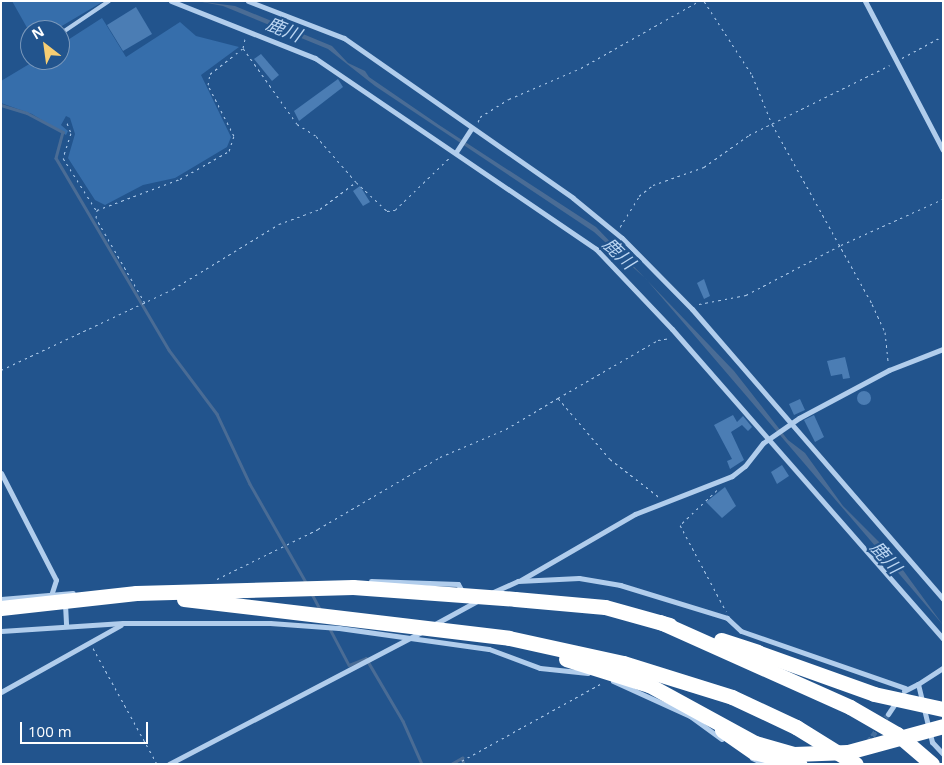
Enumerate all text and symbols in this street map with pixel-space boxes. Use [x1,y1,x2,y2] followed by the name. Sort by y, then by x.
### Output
[263,12,305,46] water label: 鹿川
[20,20,70,70] north arrow
[28,21,47,44] text: N
[599,233,639,273] water label: 鹿川
[866,536,906,578] water label: 鹿川
[22,712,150,744] scale bar
[28,721,72,741] text: 100 m

